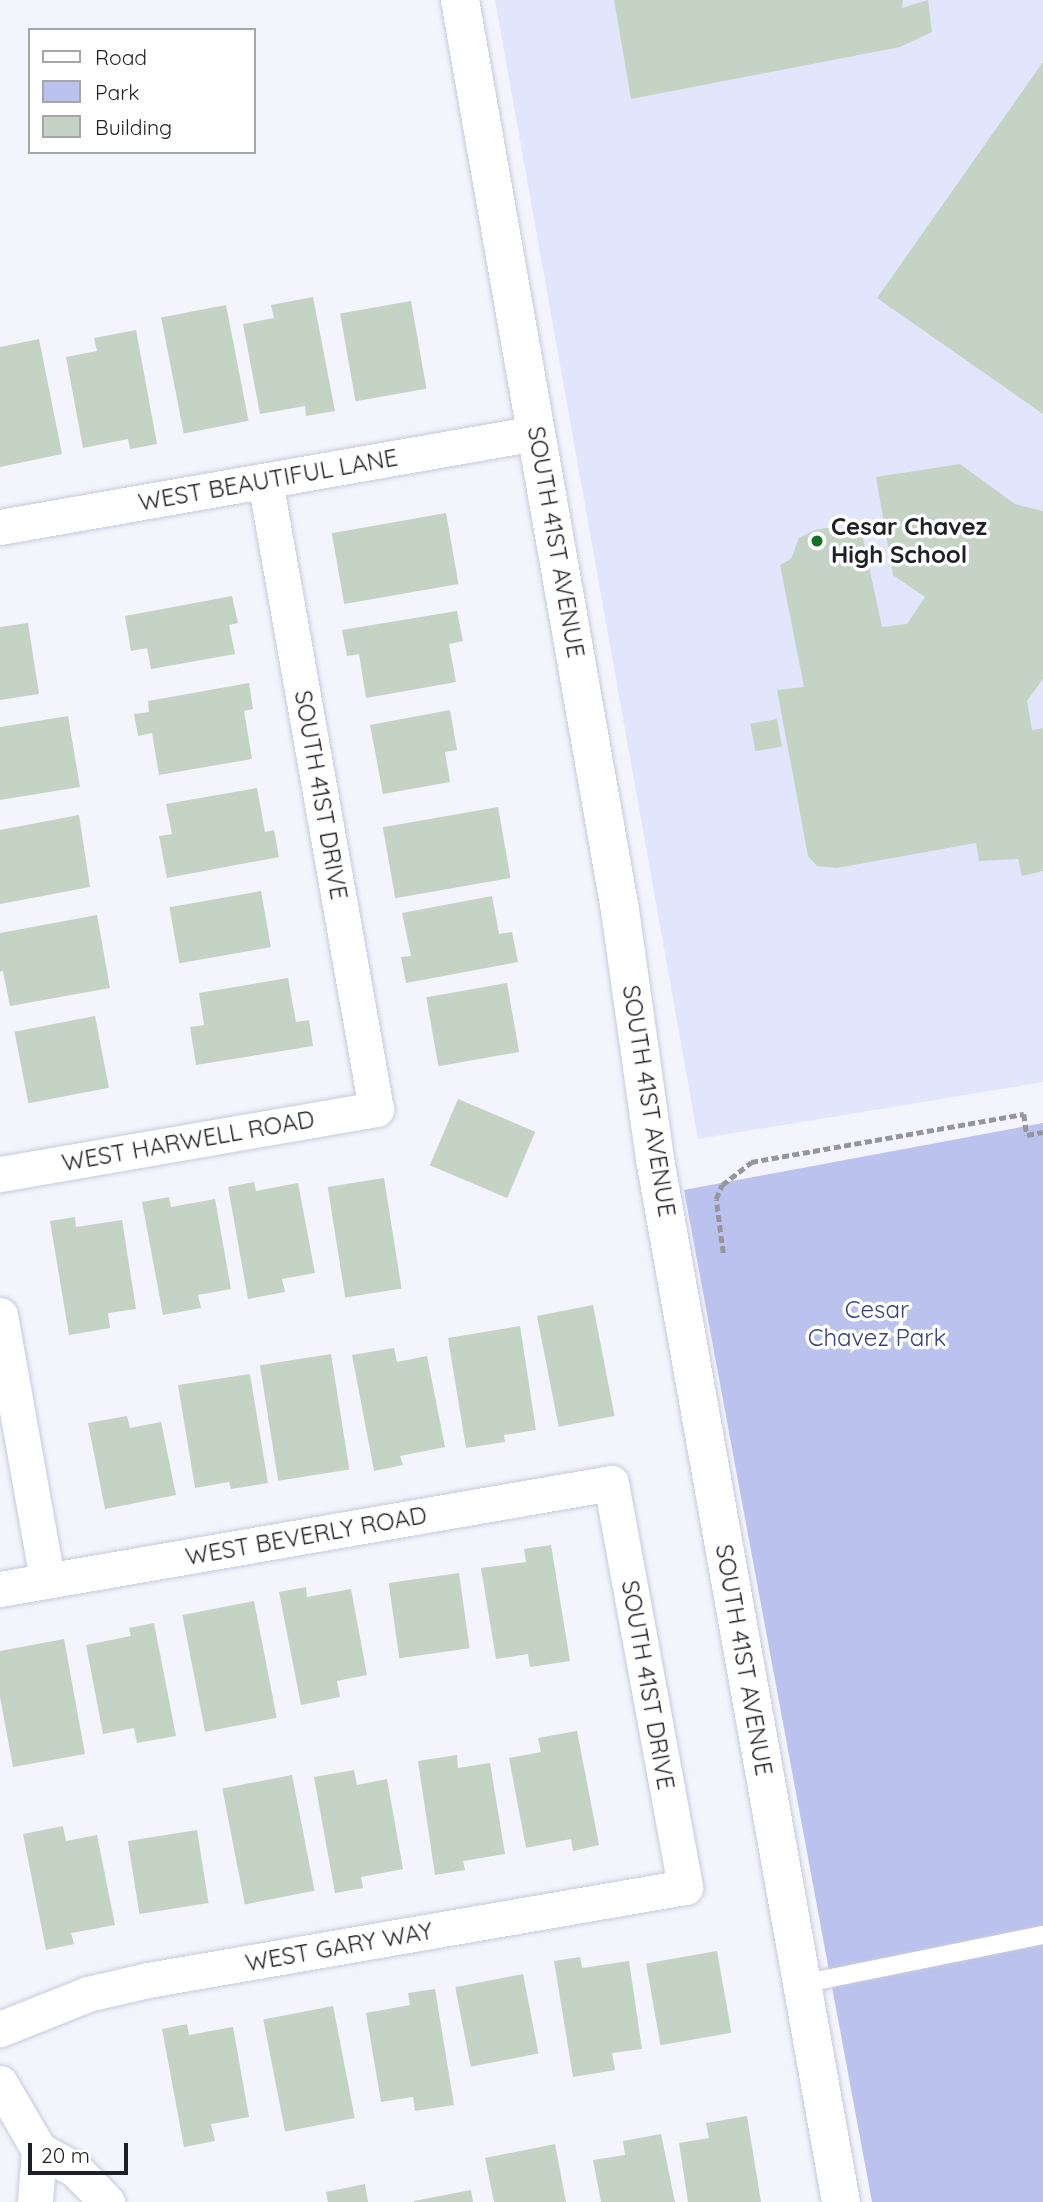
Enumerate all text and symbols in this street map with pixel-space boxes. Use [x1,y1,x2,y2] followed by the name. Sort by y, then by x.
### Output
[28,28,256,154] legend
[95,44,147,70] text: Road
[95,79,139,105] text: Park
[95,114,172,140] text: Building
[521,424,591,660] street label: SOUTH 41ST AVENUE
[136,443,400,517] street label: WEST BEAUTIFUL LANE
[831,513,987,569] place label: Cesar Chavez High School
[809,533,825,549] marker: Cesar Chavez High School
[288,688,354,902] street label: SOUTH 41ST DRIVE
[616,983,682,1219] street label: SOUTH 41ST AVENUE
[59,1105,317,1177] street label: WEST HARWELL ROAD
[808,1296,946,1352] park label: Cesar Chavez Park
[183,1501,429,1571] street label: WEST BEVERLY ROAD
[709,1542,779,1778] street label: SOUTH 41ST AVENUE
[615,1578,681,1792] street label: SOUTH 41ST DRIVE
[243,1916,435,1978] street label: WEST GARY WAY
[32,2128,131,2172] scale bar
[41,2142,90,2168] text: 20 m

